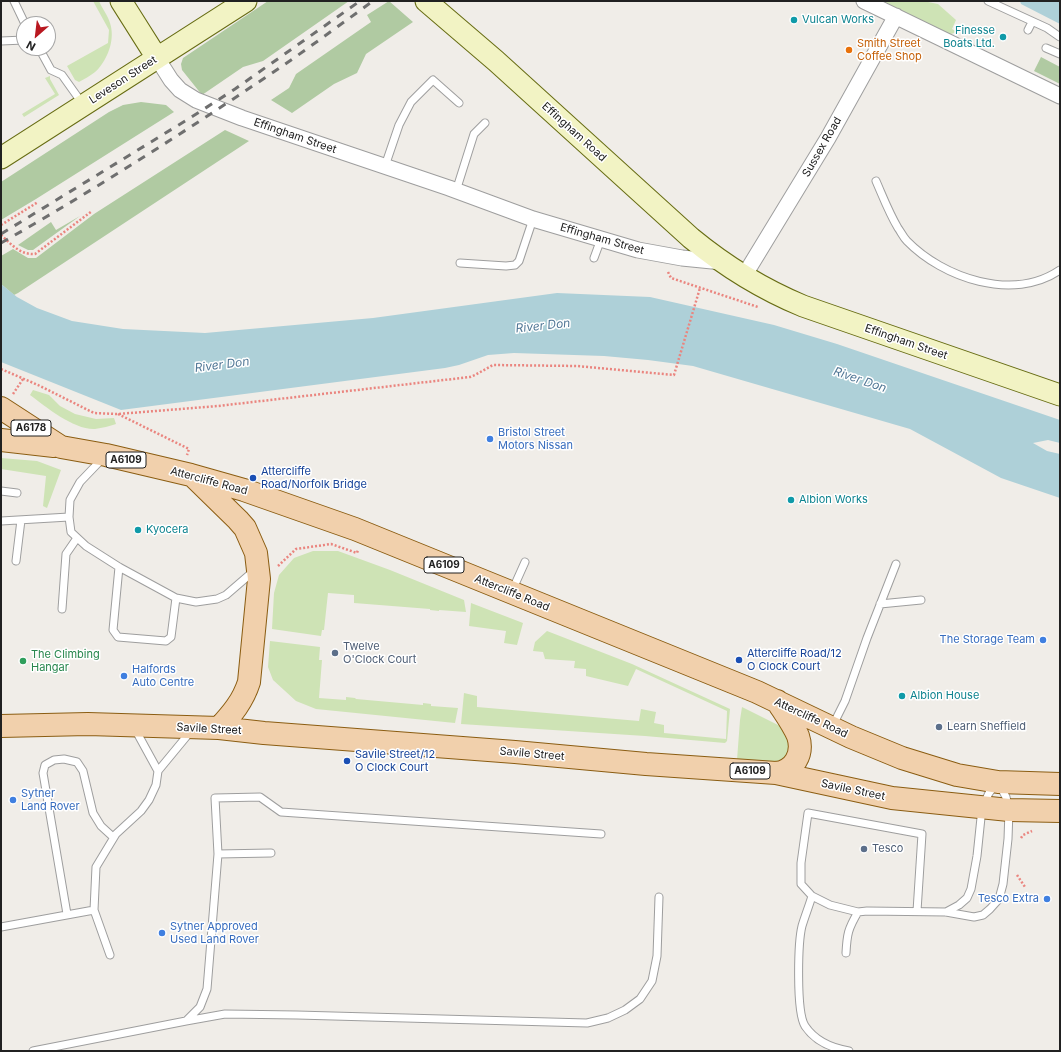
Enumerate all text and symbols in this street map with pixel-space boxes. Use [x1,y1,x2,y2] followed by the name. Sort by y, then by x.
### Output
[802,13,874,27] place label: Vulcan Works
[789,15,799,25] marker: Vulcan Works
[16,16,56,56] north arrow
[943,24,995,50] place label: Finesse Boats Ltd.
[998,32,1008,42] marker: Finesse Boats Ltd.
[857,37,922,63] place label: Smith Street Coffee Shop
[24,38,38,54] text: N
[844,45,854,55] marker: Smith Street Coffee Shop
[87,53,159,107] street label: Leveson Street
[539,100,609,164] street label: Effingham Road
[800,115,844,179] street label: Sussex Road
[252,116,338,156] street label: Effingham Street
[559,221,645,257] street label: Effingham Street
[515,316,571,336] water label: River Don
[863,322,949,362] street label: Effingham Street
[194,355,250,375] water label: River Don
[832,364,888,396] water label: River Don
[11,420,51,436] road number: A6178
[498,426,573,452] place label: Bristol Street Motors Nissan
[485,434,495,444] marker: Bristol Street Motors Nissan
[106,452,146,468] road number: A6109
[169,464,249,498] street label: Attercliffe Road
[261,465,367,491] place label: Attercliffe Road/Norfolk Bridge
[248,473,258,483] marker: Attercliffe Road/Norfolk Bridge
[799,493,868,507] place label: Albion Works
[786,495,796,505] marker: Albion Works
[146,523,189,537] place label: Kyocera
[133,525,143,535] marker: Kyocera
[424,557,464,573] road number: A6109
[473,572,551,614] street label: Attercliffe Road
[940,633,1035,647] place label: The Storage Team
[1038,635,1048,645] marker: The Storage Team
[343,640,416,666] place label: Twelve O'Clock Court
[747,647,842,673] place label: Attercliffe Road/12 O Clock Court
[31,648,100,674] place label: The Climbing Hangar
[330,648,340,658] marker: Twelve O'Clock Court
[734,655,744,665] marker: Attercliffe Road/12 O Clock Court
[18,656,28,666] marker: The Climbing Hangar
[132,663,194,689] place label: Halfords Auto Centre
[119,671,129,681] marker: Halfords Auto Centre
[910,689,979,703] place label: Albion House
[897,691,907,701] marker: Albion House
[772,695,850,741] street label: Attercliffe Road
[947,720,1026,734] place label: Learn Sheffield
[176,721,242,737] street label: Savile Street
[934,722,944,732] marker: Learn Sheffield
[499,745,565,763] street label: Savile Street
[355,748,435,774] place label: Savile Street/12 O Clock Court
[342,756,352,766] marker: Savile Street/12 O Clock Court
[730,763,770,779] road number: A6109
[820,777,886,803] street label: Savile Street
[21,787,80,813] place label: Sytner Land Rover
[8,795,18,805] marker: Sytner Land Rover
[872,842,903,856] place label: Tesco
[859,844,869,854] marker: Tesco
[978,892,1039,906] place label: Tesco Extra
[1042,894,1052,904] marker: Tesco Extra
[170,920,259,946] place label: Sytner Approved Used Land Rover
[157,928,167,938] marker: Sytner Approved Used Land Rover

